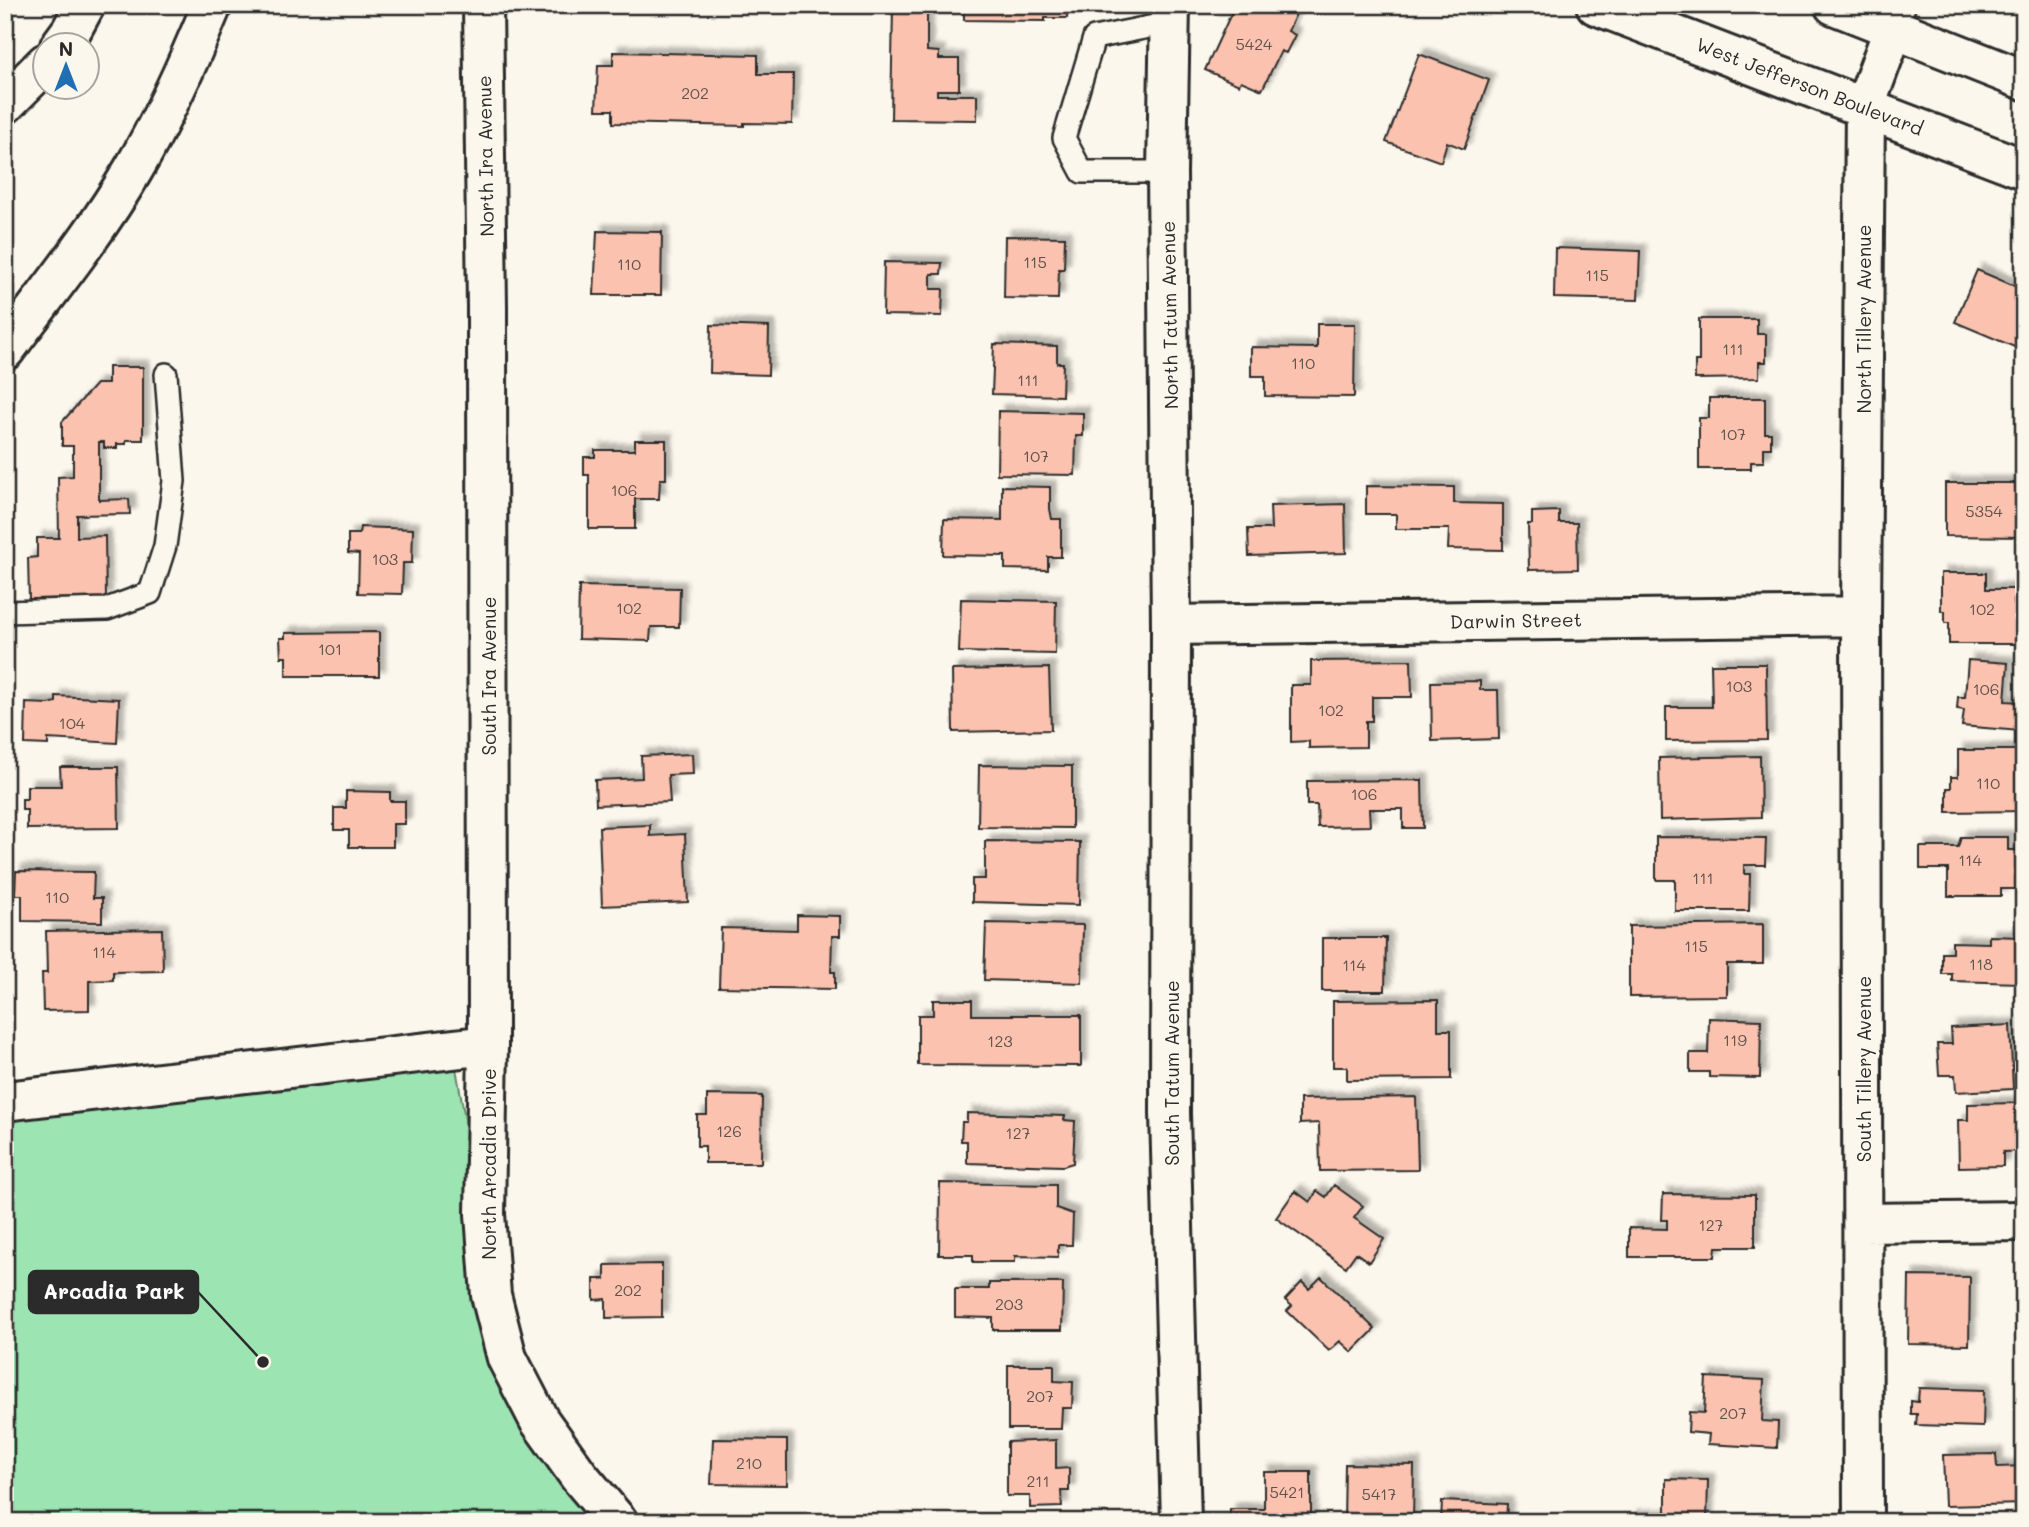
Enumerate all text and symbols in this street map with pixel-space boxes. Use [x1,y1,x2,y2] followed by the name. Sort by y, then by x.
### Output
[1693,31,1927,141] street label: West Jefferson Boulevard
[32,32,102,102] north arrow
[1235,33,1273,54] house number: 5424
[59,36,73,61] text: N
[471,75,499,237] street label: North Ira Avenue
[681,82,709,103] house number: 202
[1155,221,1183,409] street label: North Tatum Avenue
[1851,225,1876,413] street label: North Tillery Avenue
[1023,251,1047,272] house number: 115
[617,253,641,274] house number: 110
[1585,264,1609,285] house number: 115
[1722,338,1744,359] house number: 111
[1291,352,1315,373] house number: 110
[1017,369,1039,390] house number: 111
[1720,423,1746,444] house number: 107
[1023,445,1049,466] house number: 107
[611,479,637,500] house number: 106
[1965,500,2003,521] house number: 5354
[372,548,398,569] house number: 103
[476,596,501,756] street label: South Ira Avenue
[616,597,642,618] house number: 102
[1969,598,1995,619] house number: 102
[1450,606,1582,634] street label: Darwin Street
[318,638,342,659] house number: 101
[1726,675,1752,696] house number: 103
[1973,678,1999,699] house number: 106
[1318,699,1344,720] house number: 102
[59,712,86,733] house number: 104
[1976,772,2000,793] house number: 110
[1351,783,1377,804] house number: 106
[1958,849,1982,870] house number: 114
[1692,867,1714,888] house number: 111
[45,886,69,907] house number: 110
[1684,935,1708,956] house number: 115
[92,941,116,962] house number: 114
[1969,953,1993,974] house number: 118
[1342,954,1366,975] house number: 114
[1851,976,1876,1162] street label: South Tillery Avenue
[1159,980,1184,1166] street label: South Tatum Avenue
[1723,1029,1747,1050] house number: 119
[987,1030,1013,1051] house number: 123
[476,1068,501,1260] street label: North Arcadia Drive
[716,1120,742,1141] house number: 126
[1006,1122,1031,1143] house number: 127
[1699,1214,1724,1235] house number: 127
[29,1271,198,1313] callout: Arcadia Park
[43,1277,185,1304] text: Arcadia Park
[614,1279,642,1300] house number: 202
[995,1293,1023,1314] house number: 203
[1026,1385,1054,1406] house number: 207
[1719,1402,1747,1423] house number: 207
[736,1452,762,1473] house number: 210
[1026,1470,1050,1491] house number: 211
[1270,1481,1304,1502] house number: 5421
[1362,1483,1396,1504] house number: 5417

